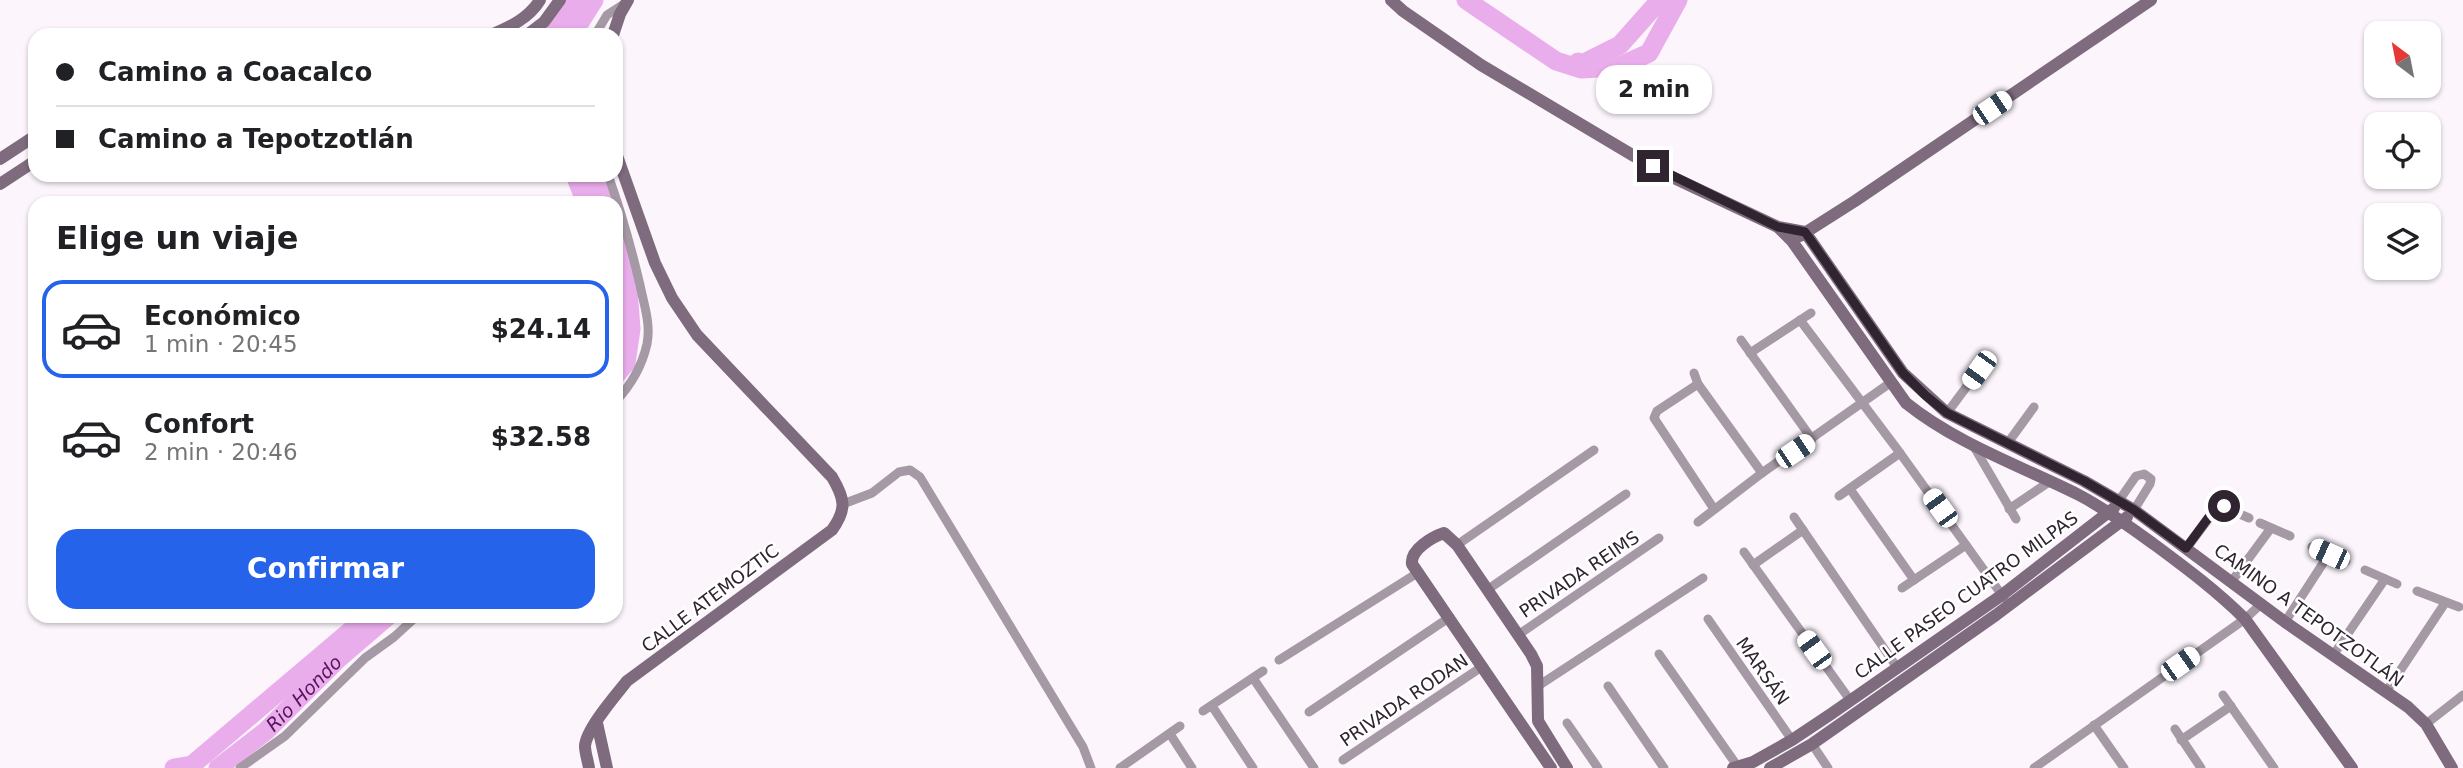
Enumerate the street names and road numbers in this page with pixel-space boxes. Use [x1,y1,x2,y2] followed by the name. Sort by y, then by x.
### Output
[1850,507,2082,683] street label: CALLE PASEO CUATRO MILPAS
[1515,526,1643,622] street label: PRIVADA REIMS
[2210,539,2408,691] street label: CAMINO A TEPOTZOTLÁN
[637,540,783,656] street label: CALLE ATEMOZTIC
[1732,633,1794,709] street label: MARSÁN
[1336,649,1472,751] street label: PRIVADA RODAN

